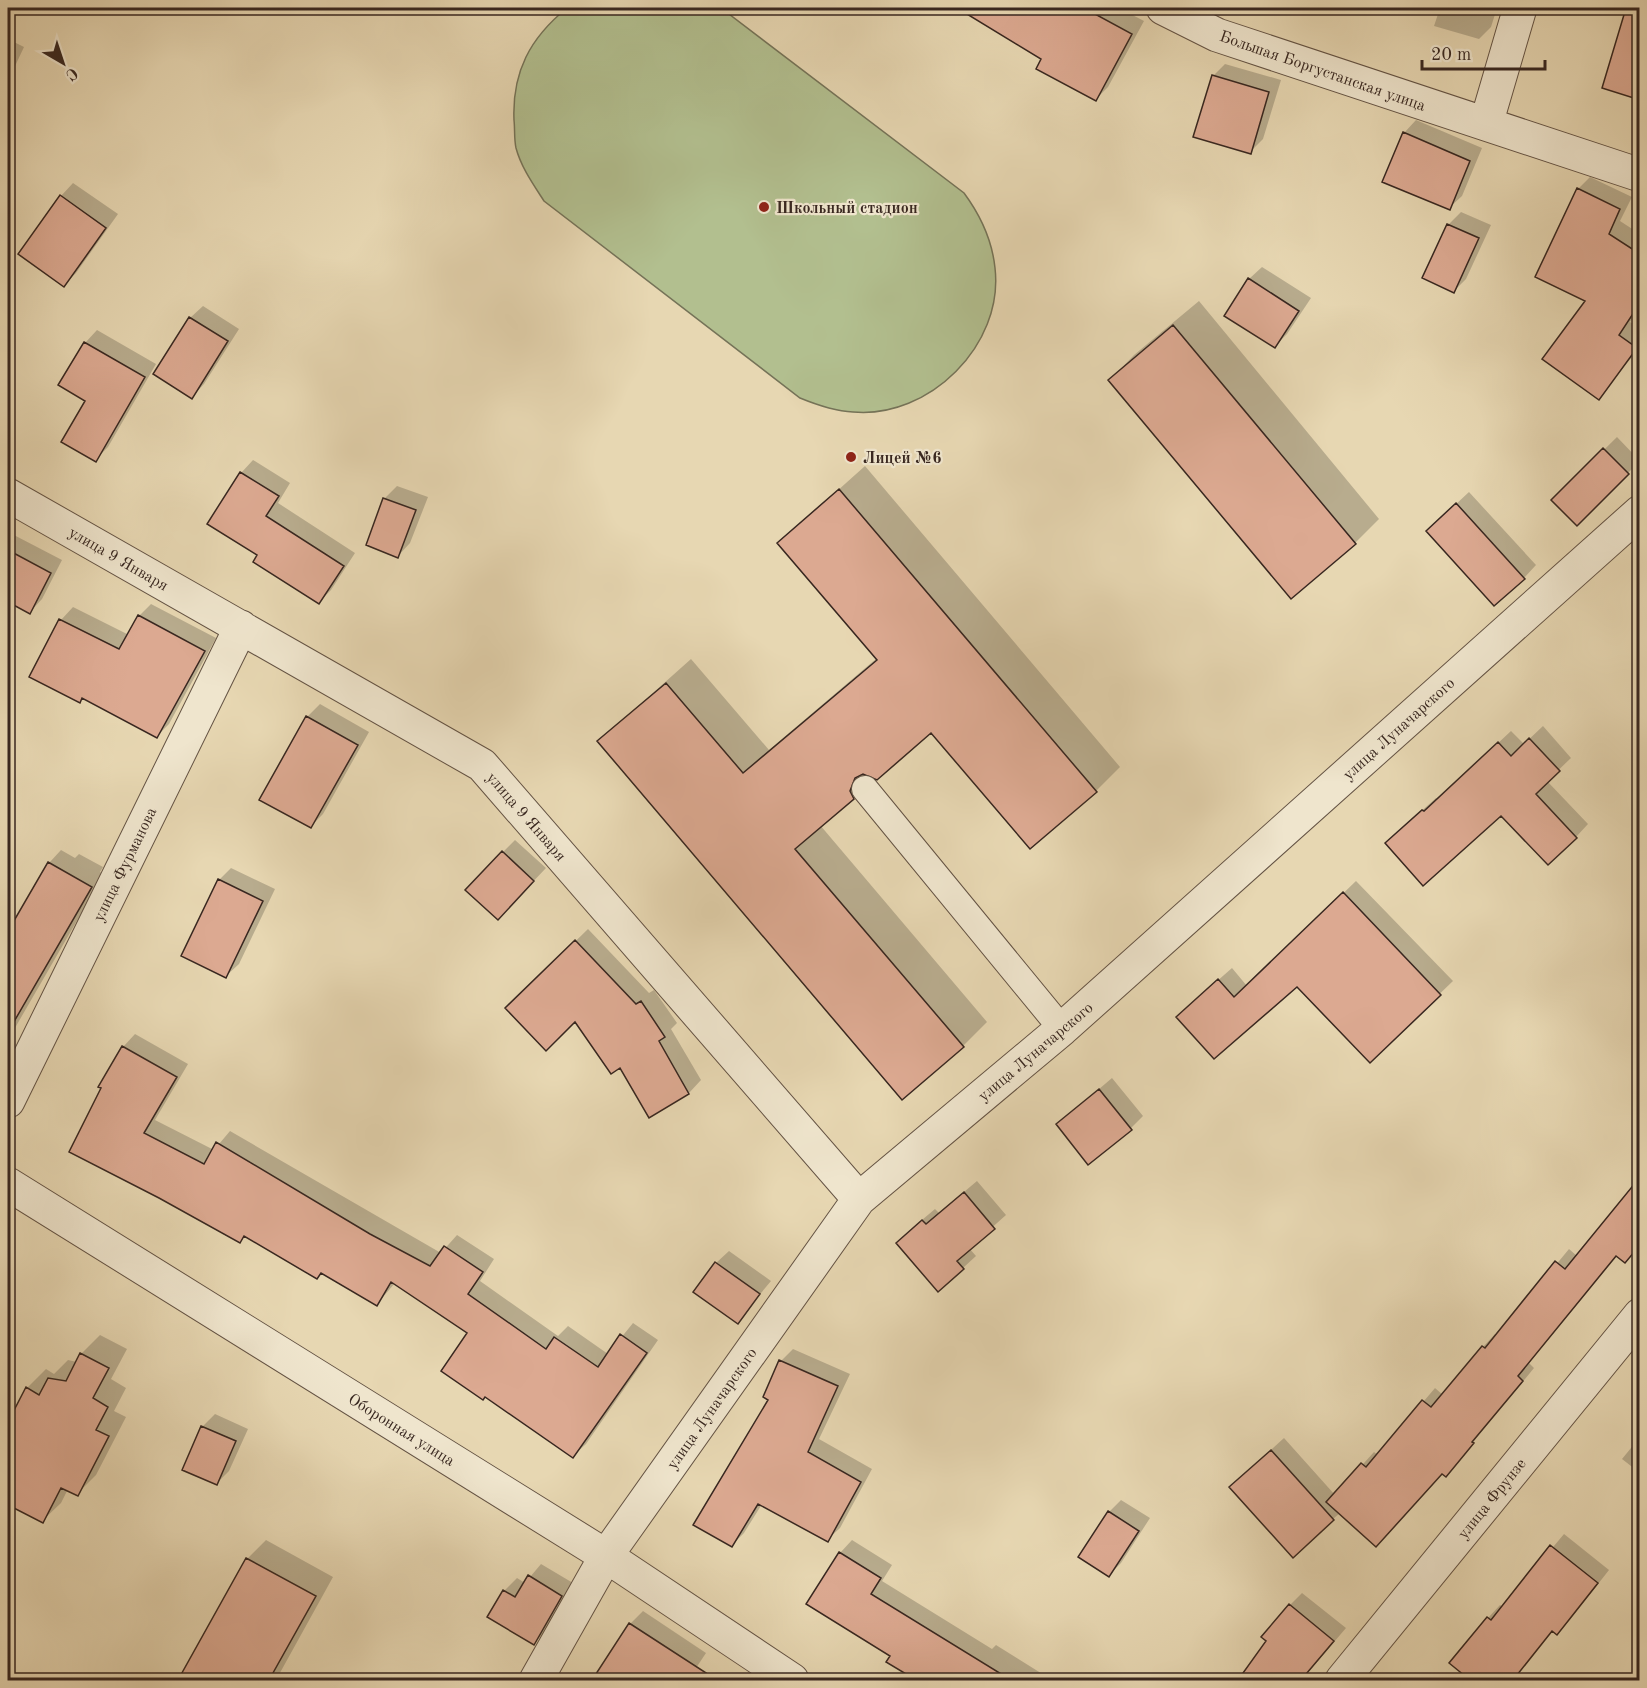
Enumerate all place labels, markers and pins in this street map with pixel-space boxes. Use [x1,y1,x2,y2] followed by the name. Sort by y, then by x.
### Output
[757,200,771,214] marker: Школьный стадион
[776,201,918,217] place label: Школьный стадион
[844,450,858,464] marker: Лицей №6
[863,451,942,467] place label: Лицей №6

